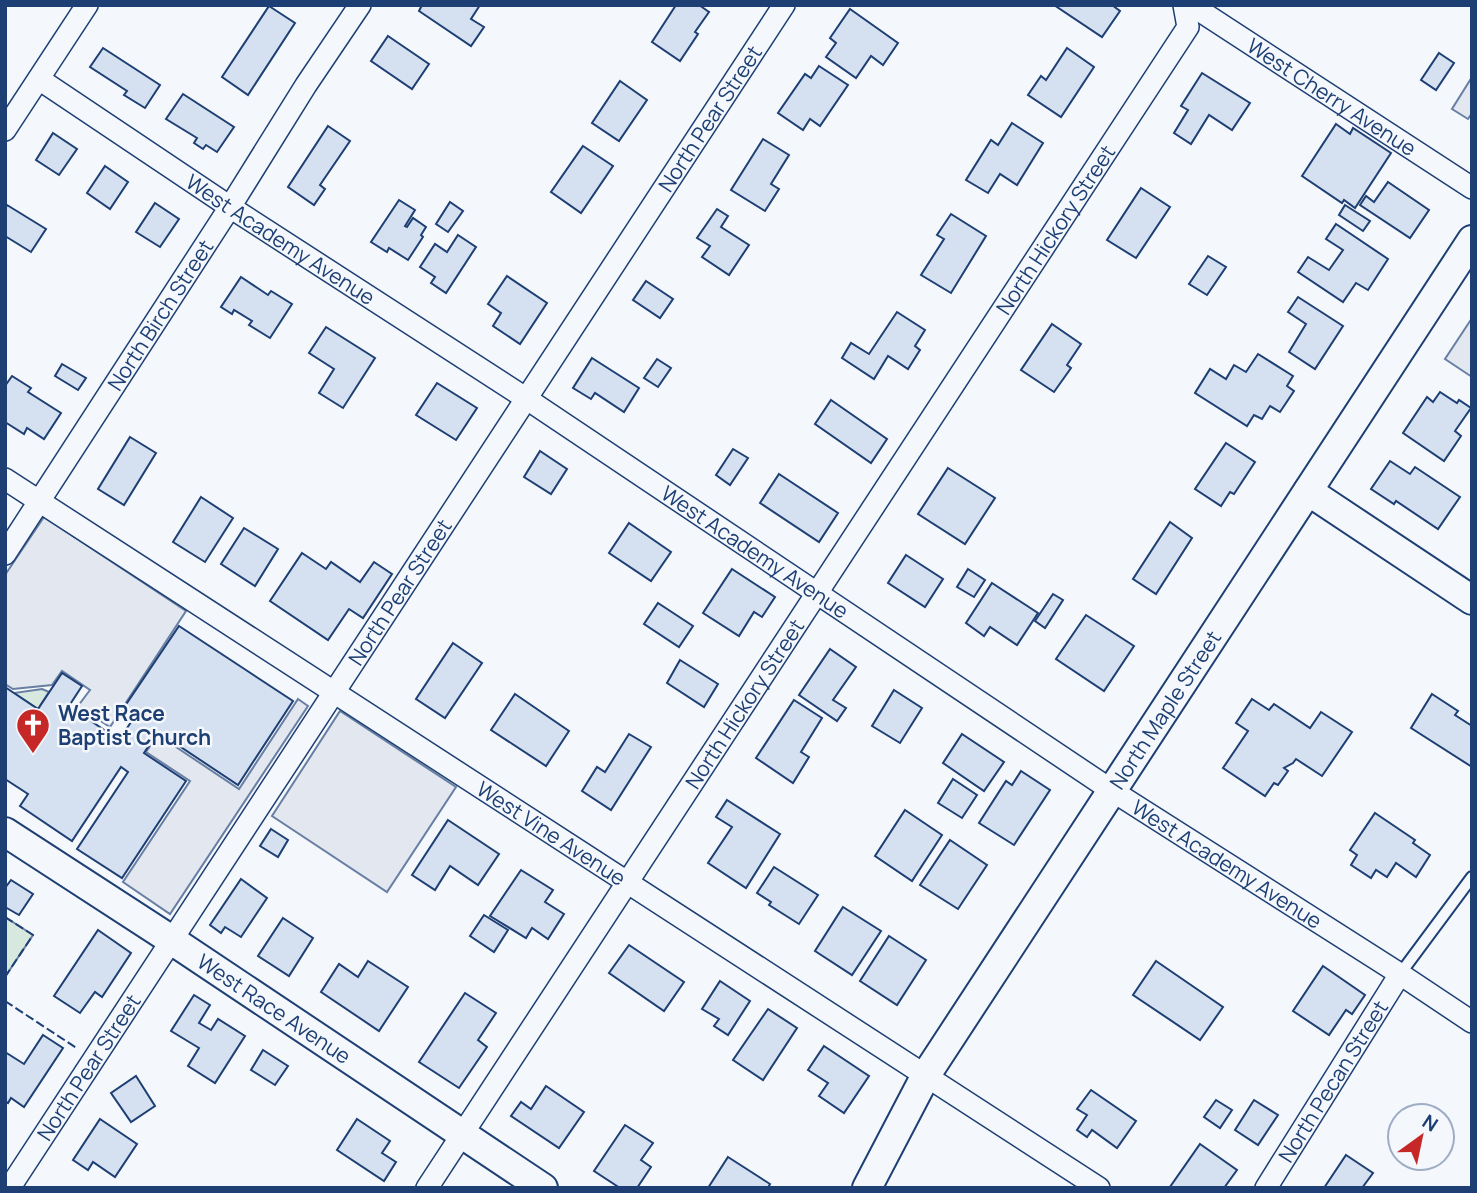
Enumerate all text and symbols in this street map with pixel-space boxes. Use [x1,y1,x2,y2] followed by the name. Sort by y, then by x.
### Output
[1242,31,1422,162] street label: West Cherry Avenue
[652,40,768,197] street label: North Pear Street
[989,139,1121,320] street label: North Hickory Street
[181,168,380,311] street label: West Academy Avenue
[101,234,219,396] street label: North Birch Street
[656,479,854,624] street label: West Academy Avenue
[342,514,458,671] street label: North Pear Street
[679,613,810,794] street label: North Hickory Street
[1103,625,1227,794] street label: North Maple Street
[58,699,211,751] place label: West Race Baptist Church
[14,706,52,755] church icon: West Race Baptist Church
[471,774,631,892] street label: West Vine Avenue
[1127,793,1327,935] street label: West Academy Avenue
[192,947,356,1070] street label: West Race Avenue
[30,989,147,1146] street label: North Pear Street
[1272,995,1394,1167] street label: North Pecan Street
[1386,1102,1456,1172] north arrow
[1417,1108,1443,1137] text: N

